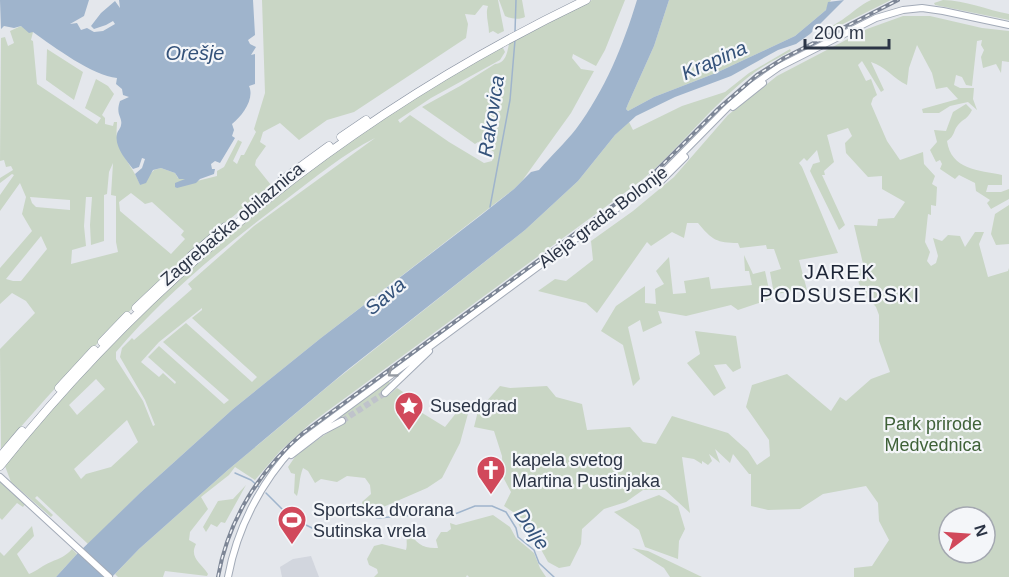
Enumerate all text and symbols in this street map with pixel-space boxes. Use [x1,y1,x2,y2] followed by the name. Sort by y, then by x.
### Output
[805,12,889,50] scale bar
[814,23,864,43] text: 200 m
[678,36,750,84] water label: Krapina
[166,42,224,64] water label: Orešje
[474,74,508,158] water label: Rakovica
[157,158,308,290] street label: Zagrebačka obilaznica
[535,162,671,272] street label: Aleja grada Bolonje
[760,261,920,306] district label: JAREK PODSUSEDSKI
[360,273,410,319] water label: Sava
[388,365,399,376] one-way arrow
[393,390,425,432] place icon: Susedgrad
[430,396,517,416] place label: Susedgrad
[884,414,983,455] park label: Park prirode Medvednica
[512,450,661,491] place label: kapela svetog Martina Pustinjaka
[475,454,507,496] church icon: kapela svetog Martina Pustinjaka
[313,500,455,541] place label: Sportska dvorana Sutinska vrela
[276,504,308,546] sports icon: Sportska dvorana Sutinska vrela
[510,504,554,554] water label: Dolje
[937,505,997,565] north arrow
[971,523,991,539] text: N

